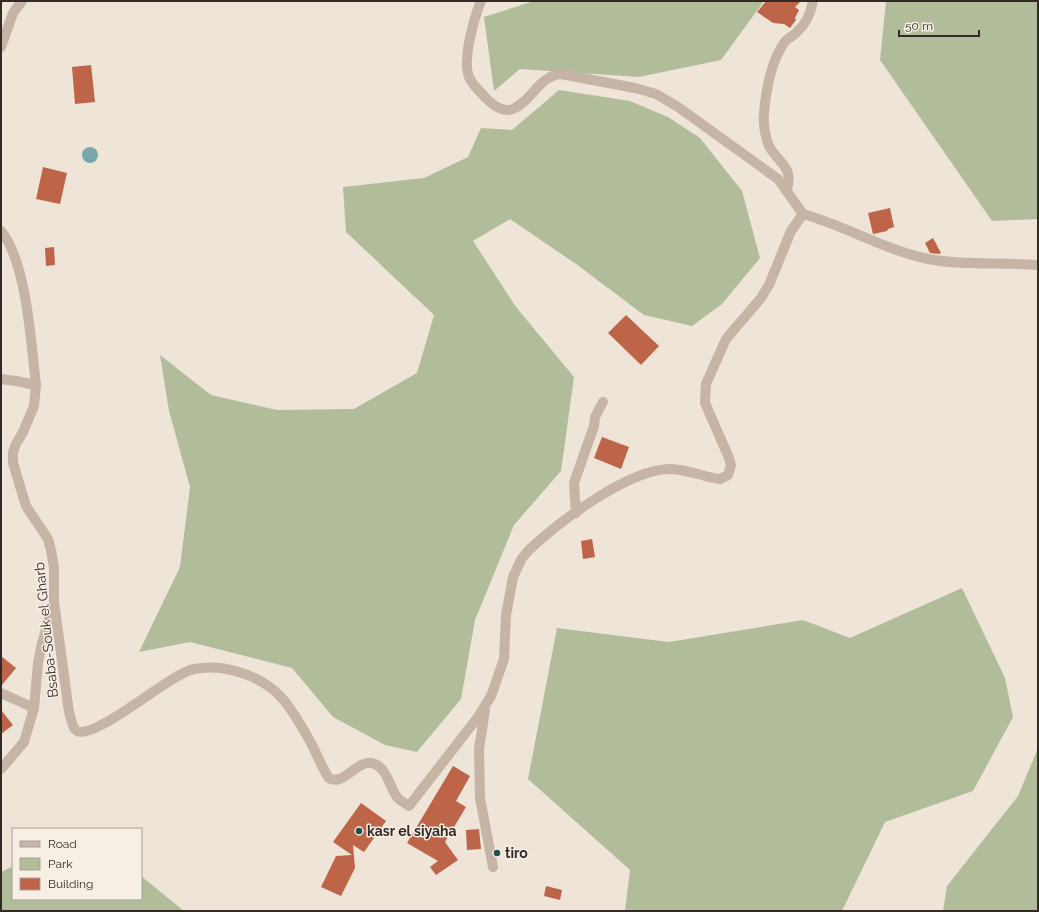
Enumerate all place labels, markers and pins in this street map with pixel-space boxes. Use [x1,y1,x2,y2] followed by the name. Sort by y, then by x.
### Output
[367,823,457,839] place label: kasr el siyaha
[354,826,364,836] marker: kasr el siyaha
[505,845,528,861] place label: tiro
[492,848,502,858] marker: tiro

